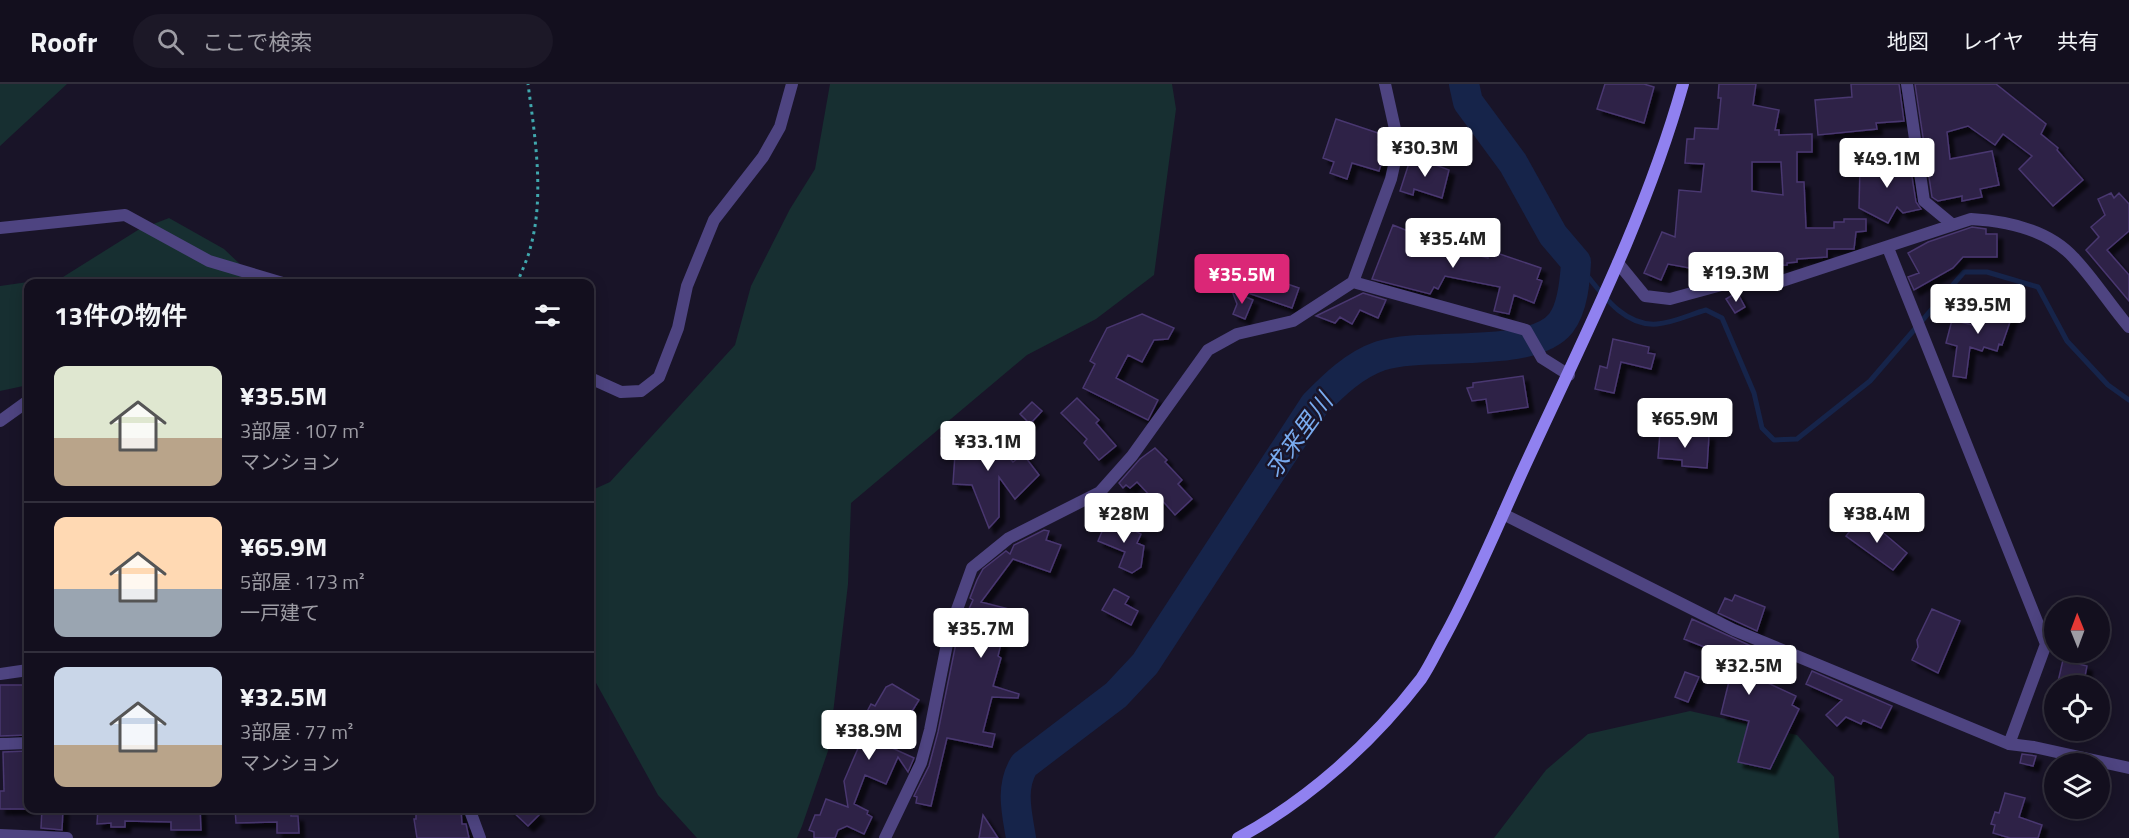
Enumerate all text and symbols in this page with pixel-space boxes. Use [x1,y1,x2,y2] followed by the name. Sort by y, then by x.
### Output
[133,14,553,68] search box
[30,20,97,63] text: Roofr
[154,25,187,58] icon: search
[202,25,312,59] text: ここで検索
[1887,25,1929,57] text: 地図
[1962,25,2024,57] text: レイヤ
[2057,25,2099,57] text: 共有
[1376,127,1474,178] pin: ¥30.3M
[1391,131,1459,162] text: ¥30.3M
[1838,138,1936,189] pin: ¥49.1M
[1853,142,1921,173] text: ¥49.1M
[1404,218,1502,269] pin: ¥35.4M
[1419,222,1487,253] text: ¥35.4M
[1687,252,1785,303] pin: ¥19.3M
[1193,254,1291,305] pin: ¥35.5M
[1702,256,1770,287] text: ¥19.3M
[1208,258,1276,289] text: ¥35.5M
[1929,284,2027,335] pin: ¥39.5M
[1944,288,2012,319] text: ¥39.5M
[54,296,187,335] text: 13件の物件
[531,299,564,332] icon: filters
[240,376,327,415] text: ¥35.5M
[1255,383,1343,484] water label: 求来里川
[102,390,174,462] icon: home
[1636,398,1734,449] pin: ¥65.9M
[1651,402,1719,433] text: ¥65.9M
[240,415,365,446] text: 3部屋 · 107 m²
[939,421,1037,472] pin: ¥33.1M
[954,425,1022,456] text: ¥33.1M
[240,446,340,477] text: マンション
[1088,493,1160,544] pin: ¥28M
[1828,493,1926,544] pin: ¥38.4M
[1099,497,1149,528] text: ¥28M
[1843,497,1911,528] text: ¥38.4M
[240,527,327,566] text: ¥65.9M
[102,541,174,613] icon: home
[240,566,365,597] text: 5部屋 · 173 m²
[240,597,320,628] text: 一戸建て
[2044,597,2110,663] north arrow
[2044,597,2110,819] map controls
[932,608,1030,659] pin: ¥35.7M
[947,612,1015,643] text: ¥35.7M
[1700,645,1798,696] pin: ¥32.5M
[1715,649,1783,680] text: ¥32.5M
[2044,675,2110,741] button: locate
[240,677,327,716] text: ¥32.5M
[102,691,174,763] icon: home
[820,710,918,761] pin: ¥38.9M
[835,714,903,745] text: ¥38.9M
[240,716,353,747] text: 3部屋 · 77 m²
[240,747,340,778] text: マンション
[2044,753,2110,819] button: layers

